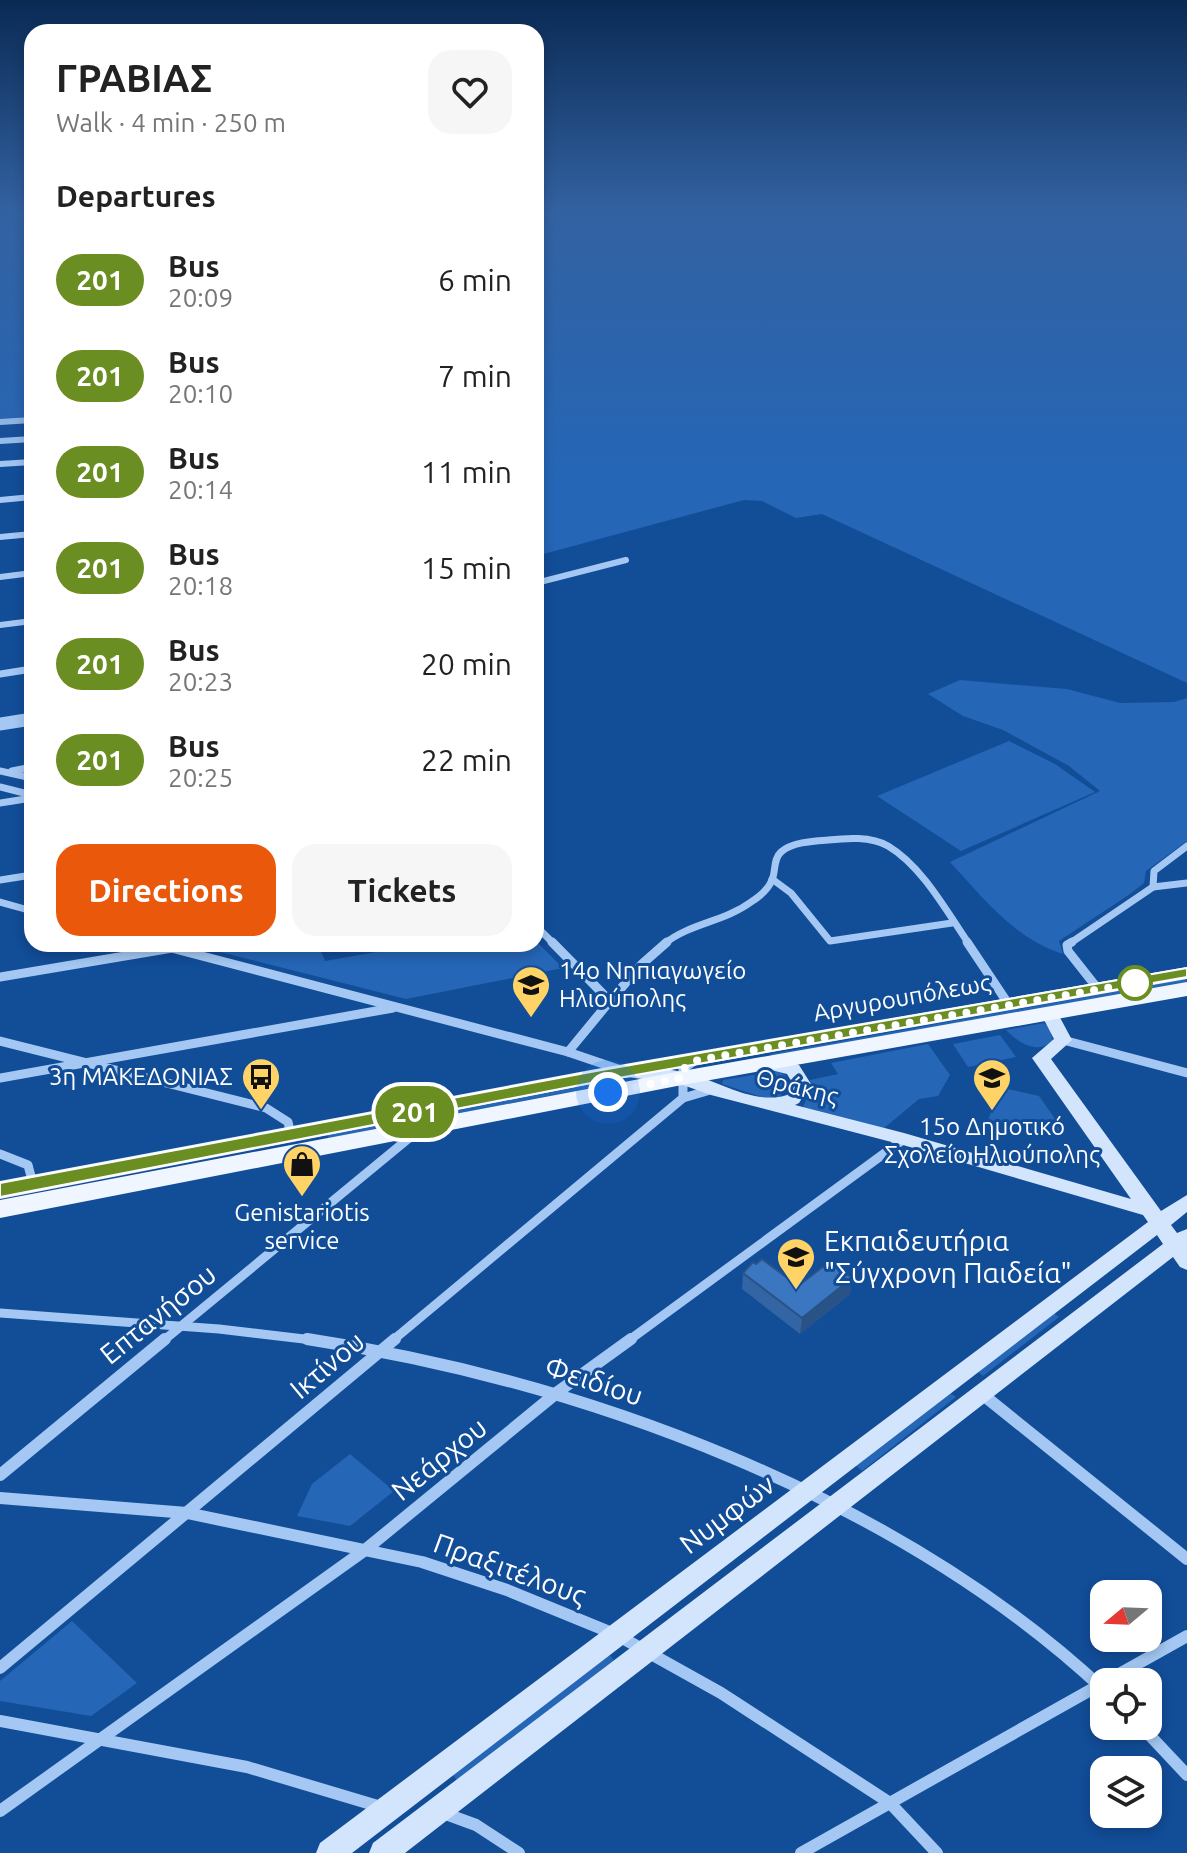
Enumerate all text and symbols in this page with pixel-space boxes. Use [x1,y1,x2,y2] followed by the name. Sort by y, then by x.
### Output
[428,50,512,134] button: heart
[56,57,212,99] text: ΓΡΑΒΙΑΣ
[56,108,286,137] text: Walk · 4 min · 250 m
[56,179,216,213] text: Departures
[168,249,220,283] text: Bus
[438,263,512,297] text: 6 min
[76,264,124,295] text: 201
[168,283,233,312] text: 20:09
[168,345,220,379] text: Bus
[438,359,512,393] text: 7 min
[76,360,124,391] text: 201
[168,379,233,408] text: 20:10
[168,441,220,475] text: Bus
[421,455,512,489] text: 11 min
[76,456,124,487] text: 201
[168,475,233,504] text: 20:14
[168,537,220,571] text: Bus
[421,551,512,585] text: 15 min
[76,552,124,583] text: 201
[168,571,233,600] text: 20:18
[168,633,220,667] text: Bus
[421,647,512,681] text: 20 min
[76,648,124,679] text: 201
[168,667,233,696] text: 20:23
[168,729,220,763] text: Bus
[421,743,512,777] text: 22 min
[76,744,124,775] text: 201
[168,763,233,792] text: 20:25
[56,844,276,936] button: Directions
[292,844,512,936] button: Tickets
[559,957,746,1012] place label: 14ο Νηπιαγωγείο Ηλιούπολης
[510,964,552,1019] school or university icon: 14ο Νηπιαγωγείο Ηλιούπολης
[1118,966,1152,1000] unlabelled marker
[811,969,993,1026] street label: Αργυρουπόλεως
[240,1056,282,1111] bus stop icon: 3η ΜΑΚΕΔΟΝΙΑΣ
[971,1057,1013,1112] school or university icon: 15ο Δημοτικό Σχολείο Ηλιούπολης
[49,1063,233,1090] place label: 3η ΜΑΚΕΔΟΝΙΑΣ
[753,1063,841,1110] street label: Θράκης
[588,1072,628,1112] your location
[369,1086,461,1138] line badge: 201
[391,1096,439,1127] text: 201
[884,1113,1100,1168] place label: 15ο Δημοτικό Σχολείο Ηλιούπολης
[281,1143,323,1198] shop icon: Genistariotis service
[234,1199,370,1254] place label: Genistariotis service
[824,1225,1072,1288] place label: Εκπαιδευτήρια "Σύγχρονη Παιδεία"
[775,1236,817,1291] school or university icon: Εκπαιδευτήρια "Σύγχρονη Παιδεία"
[94,1258,222,1370] street label: Επτανήσου
[283,1325,370,1404] street label: Ικτίνου
[541,1350,647,1411] street label: Φειδίου
[385,1411,492,1506] street label: Νεάρχου
[673,1468,780,1559] street label: Νυμφών
[429,1527,591,1611] street label: Πραξιτέλους
[1090,1580,1162,1652] north arrow
[1090,1580,1162,1828] map controls
[1090,1668,1162,1740] button: locate
[1090,1756,1162,1828] button: layers

